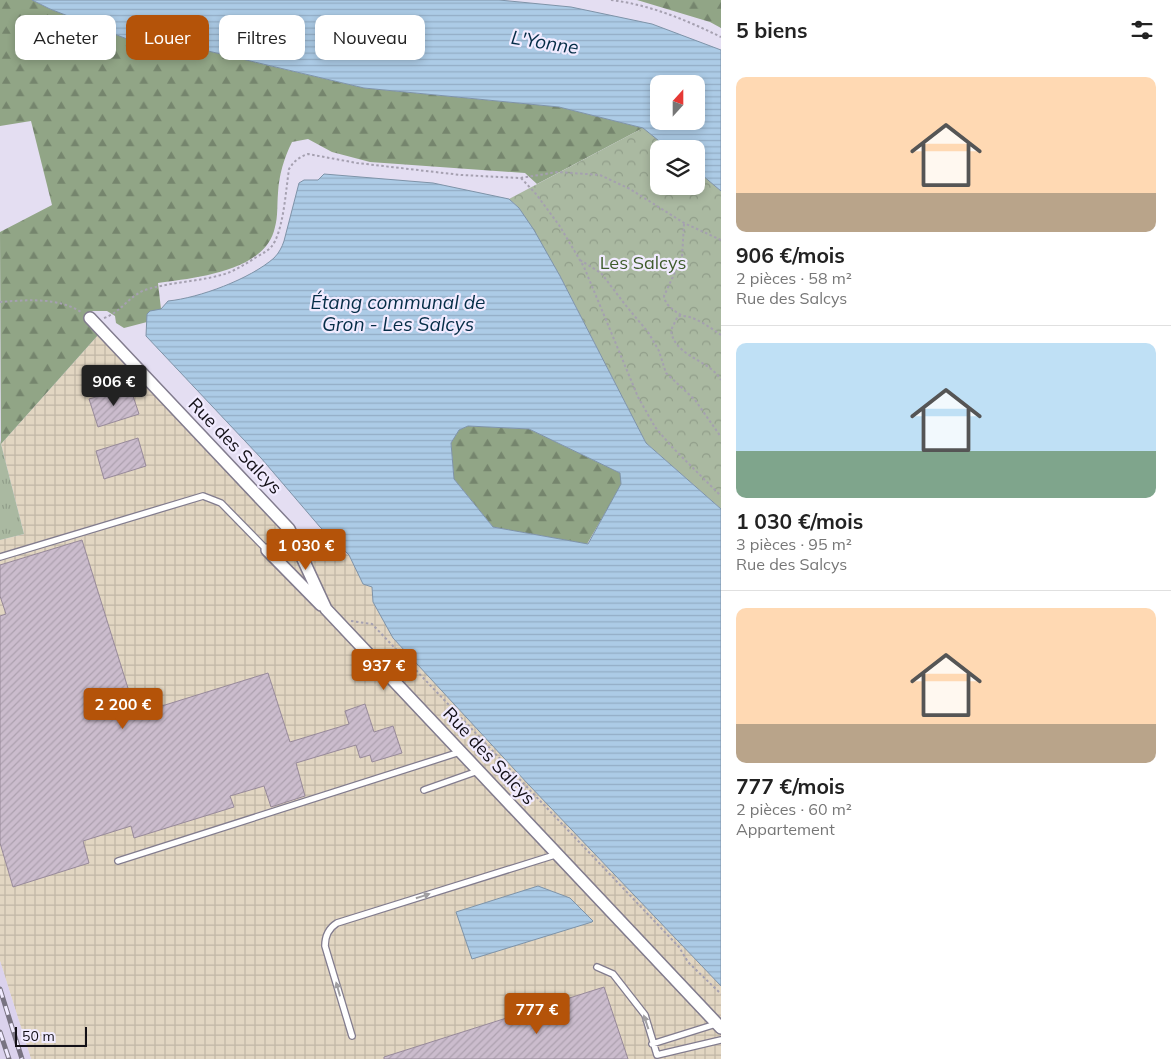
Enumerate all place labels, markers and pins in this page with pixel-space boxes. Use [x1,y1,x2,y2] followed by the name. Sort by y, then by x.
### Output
[79,364,149,407] pin: 906 €
[260,528,352,571] pin: 1 030 €
[349,648,419,691] pin: 937 €
[77,688,169,730] pin: 2 200 €
[502,992,572,1035] pin: 777 €

